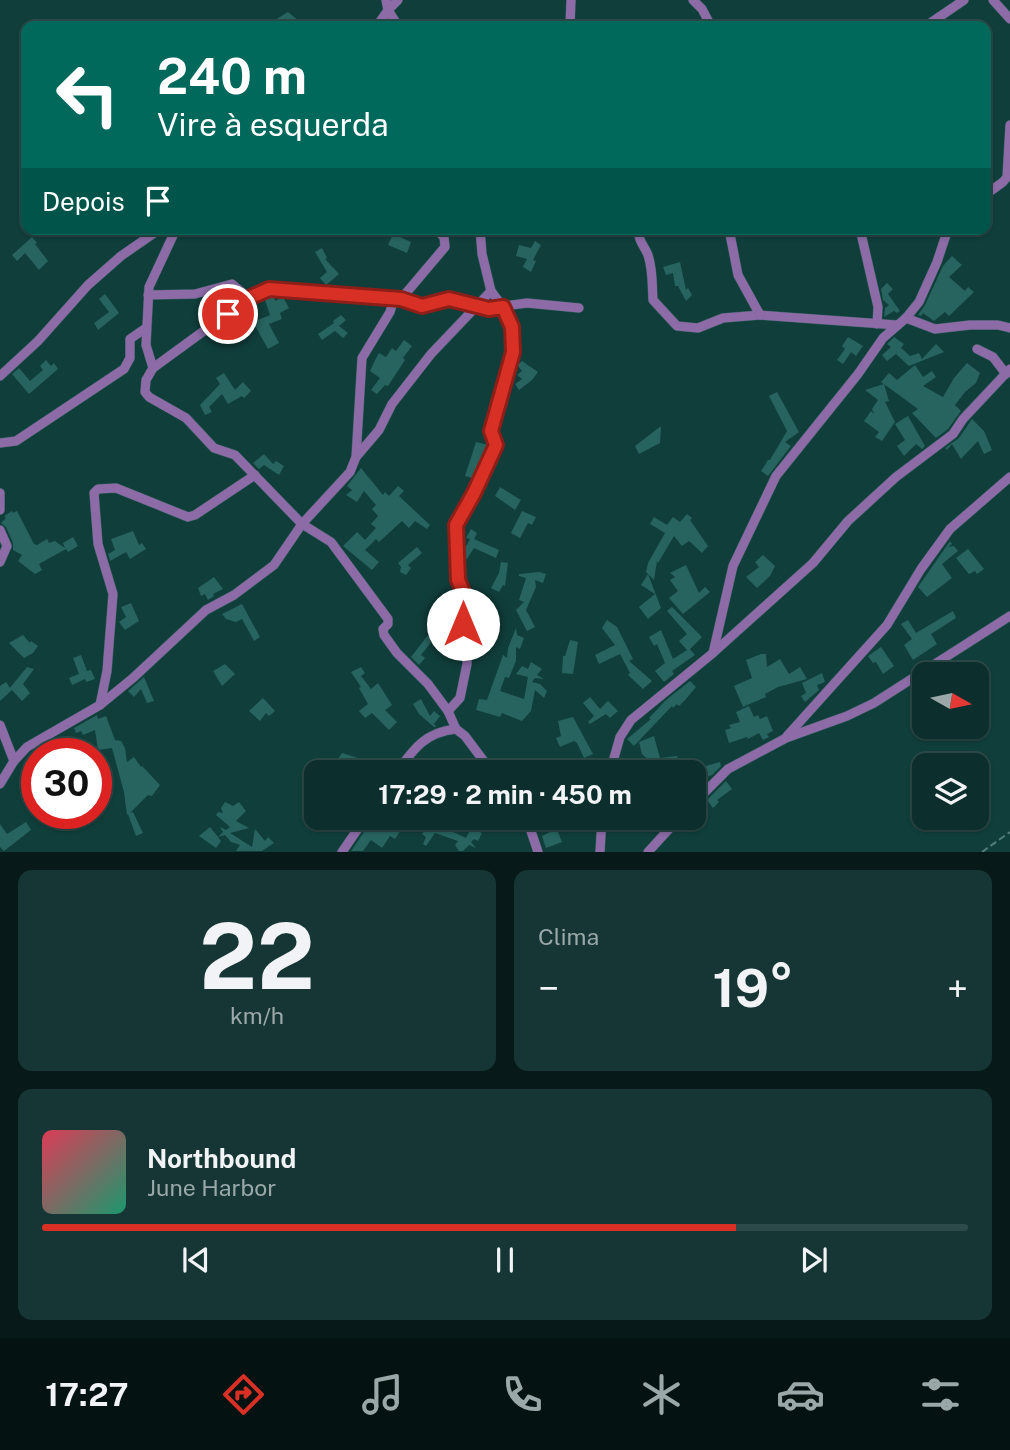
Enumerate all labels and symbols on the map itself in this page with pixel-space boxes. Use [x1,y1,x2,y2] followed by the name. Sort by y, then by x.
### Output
[198,284,258,344] pin
[426,587,500,661] position arrow
[912,662,989,738] north arrow
[21,738,112,829] speed limit sign: 30

